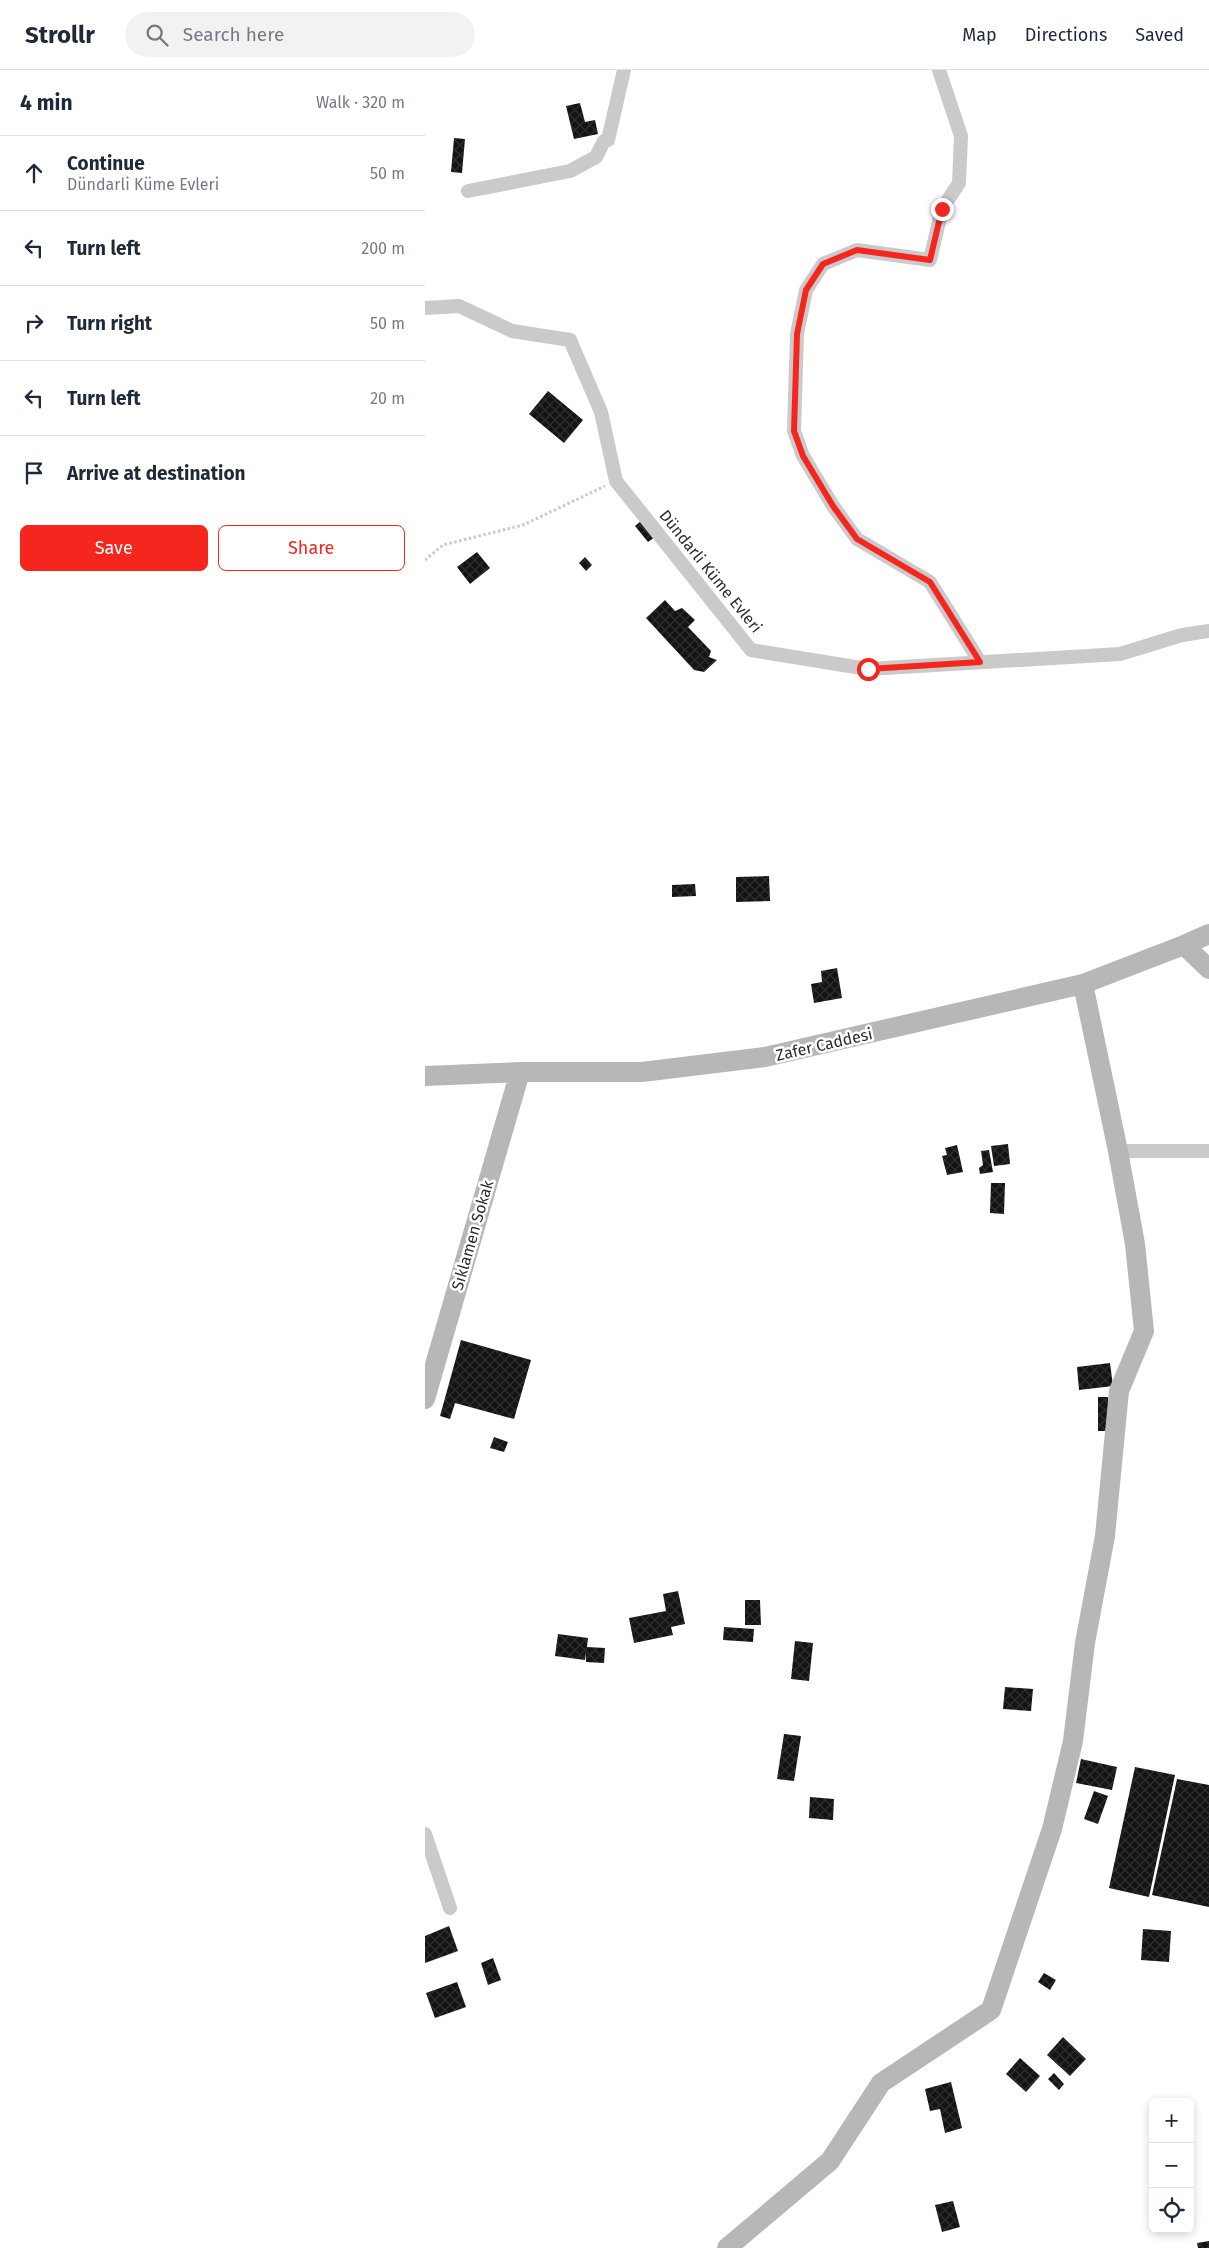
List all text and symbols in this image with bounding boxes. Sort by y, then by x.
search box [125,12,475,57]
text: Strollr [25,21,95,49]
icon: search [143,21,171,49]
text: Search here [183,23,284,46]
text: Map [962,24,997,46]
text: Directions [1025,24,1107,46]
text: Saved [1135,24,1184,46]
text: 4 min [20,90,73,116]
text: Walk · 320 m [316,93,405,112]
text: Continue [67,152,145,175]
icon: ahead [20,159,48,187]
text: 50 m [370,164,405,183]
text: Dündarli Küme Evleri [67,175,219,194]
route end [931,198,954,221]
icon: left [20,234,48,262]
text: Turn left [67,237,141,260]
text: 200 m [361,239,405,258]
icon: right [20,309,48,337]
text: Turn right [67,312,152,335]
text: 50 m [370,314,405,333]
icon: left [20,384,48,412]
text: Turn left [67,387,141,410]
text: 20 m [370,389,405,408]
icon: arrive [20,459,48,487]
text: Arrive at destination [67,462,246,485]
street label: Dündarli Küme Evleri [655,506,766,636]
button: Save [20,525,208,571]
button: Share [218,525,405,571]
route start [857,658,880,681]
street label: Zafer Caddesi [774,1024,874,1065]
street label: Sıklamen Sokak [448,1177,498,1292]
map controls [1149,2098,1194,2233]
button: + [1149,2098,1194,2143]
button: − [1149,2143,1194,2188]
button: locate [1149,2188,1194,2233]

